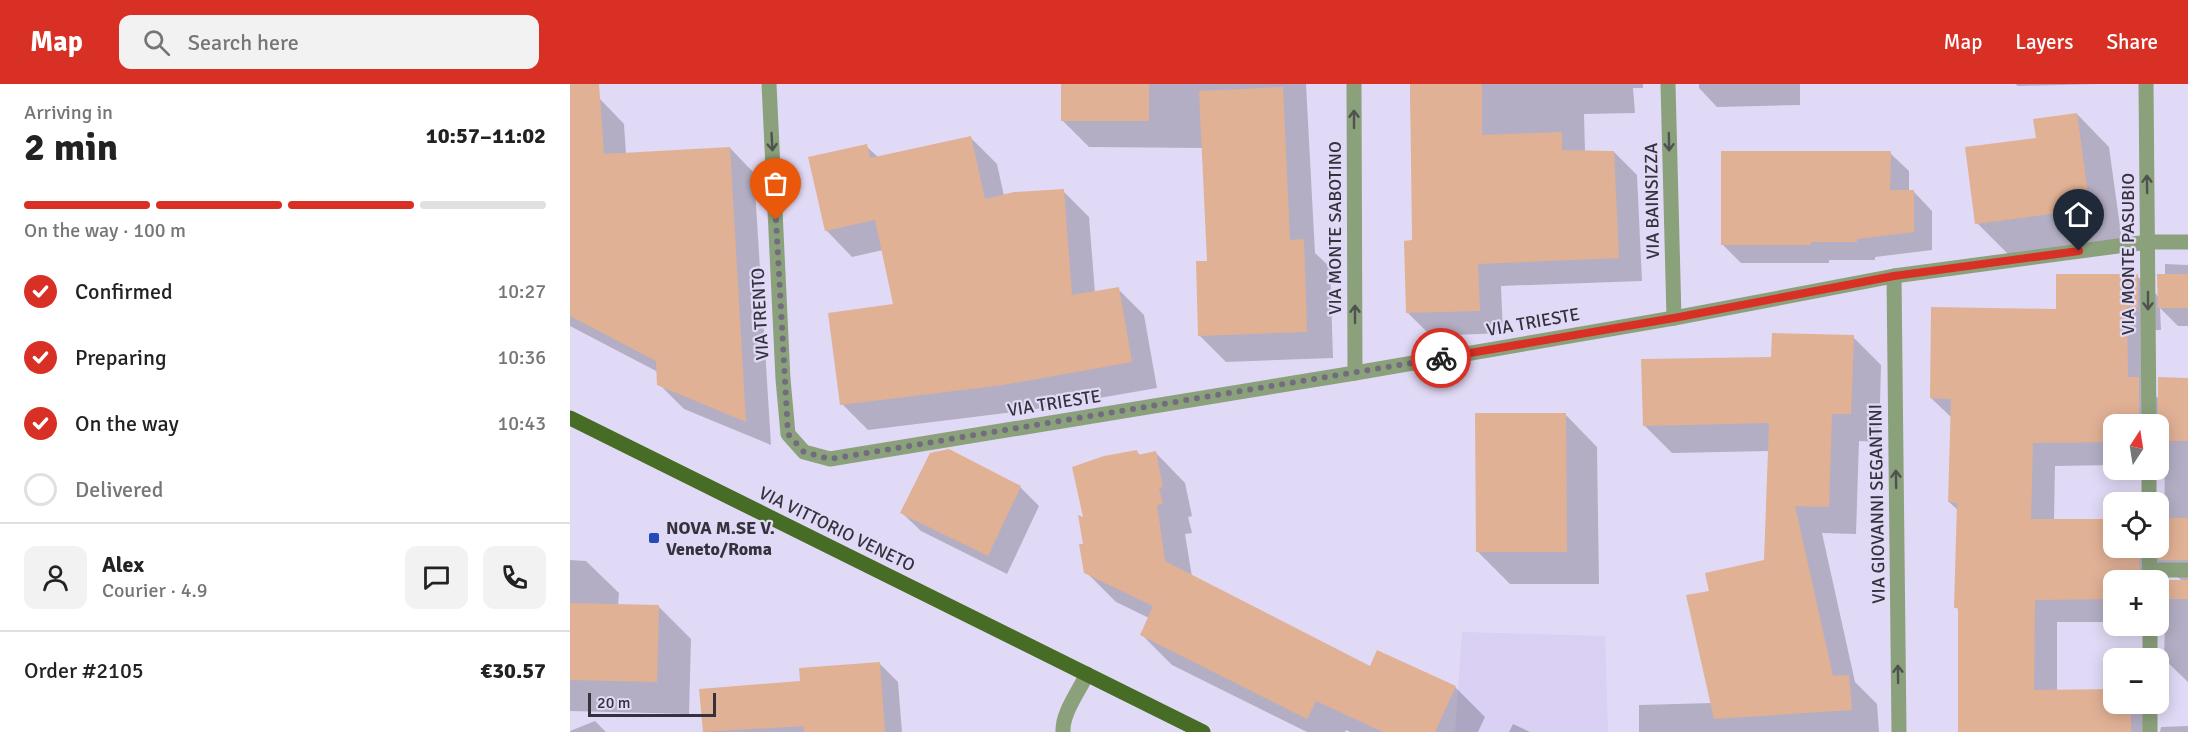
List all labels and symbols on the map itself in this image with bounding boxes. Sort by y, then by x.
one-way arrow [1348,110,1360,130]
one-way arrow [766,132,777,152]
one-way arrow [1664,132,1675,152]
street label: VIA MONTE SABOTINO [1324,141,1346,315]
street label: VIA BAINSIZZA [1640,143,1664,259]
pin [750,158,801,220]
street label: VIA MONTE PASUBIO [2117,173,2139,335]
one-way arrow [2141,174,2153,194]
pin [2053,189,2104,251]
street label: VIA TRENTO [747,267,773,361]
one-way arrow [2142,290,2154,310]
street label: VIA TRIESTE [1485,303,1581,341]
one-way arrow [1349,305,1361,325]
courier [1411,328,1471,388]
street label: VIA TRIESTE [1006,385,1102,421]
street label: VIA GIOVANNI SEGANTINI [1864,404,1890,604]
north arrow [2103,414,2169,480]
one-way arrow [1891,469,1902,489]
street label: VIA VITTORIO VENETO [755,482,919,576]
place label: NOVA M.SE V. Veneto/Roma [666,517,775,560]
marker: NOVA M.SE V. Veneto/Roma [647,531,661,545]
one-way arrow [1892,664,1904,684]
scale bar [588,690,716,718]

